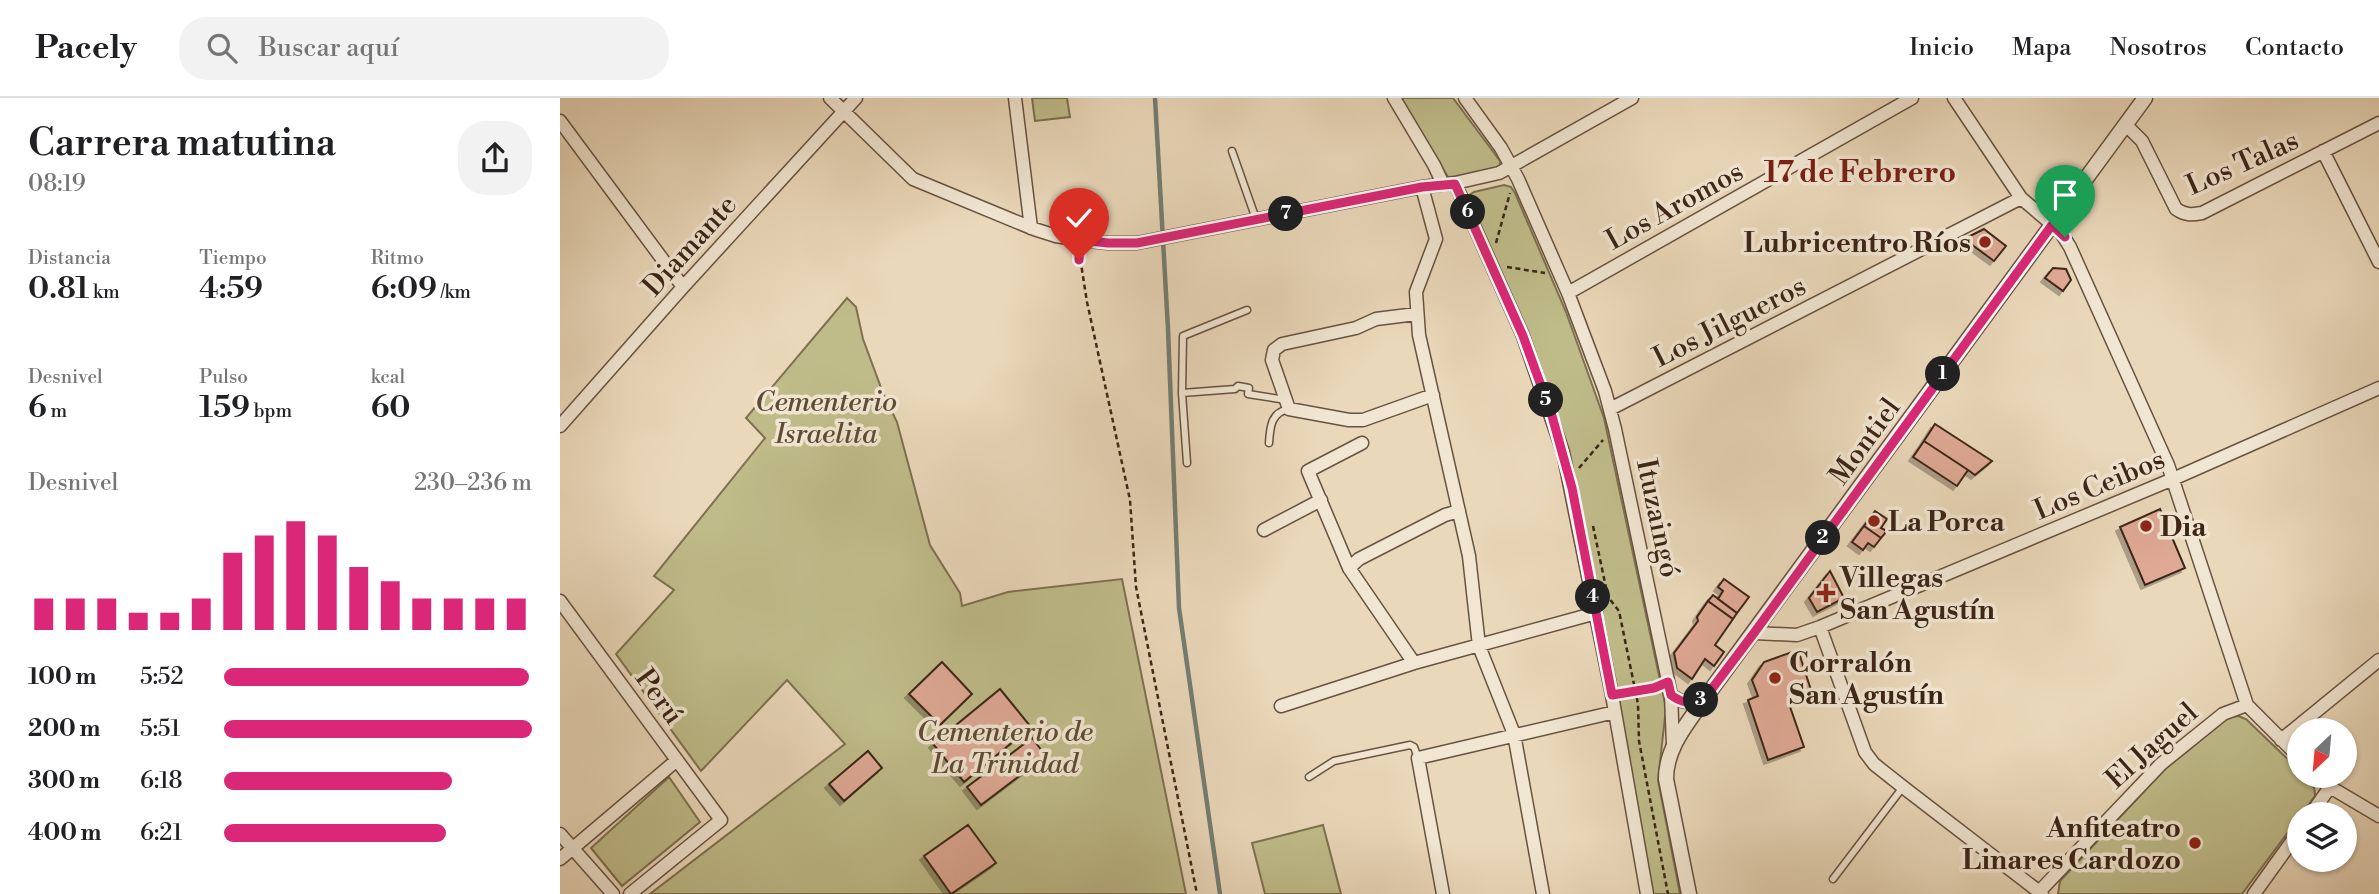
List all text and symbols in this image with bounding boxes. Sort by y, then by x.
search box [179,17,669,80]
text: Pacely [35,28,137,69]
icon: search [203,29,241,67]
text: Buscar aquí [259,32,399,64]
text: Inicio [1909,33,1974,63]
text: Mapa [2012,33,2071,63]
text: Nosotros [2109,33,2207,63]
text: Contacto [2245,33,2344,63]
text: Carrera matutina [28,120,336,167]
button: share [458,121,532,195]
street label: Los Talas [2181,123,2304,204]
street label: Los Aromos [1600,154,1749,258]
district label: 17 de Febrero [1764,154,1956,192]
pin [2035,165,2095,237]
text: 08:19 [28,170,86,198]
icon: arrive [2046,176,2084,214]
street label: Diamante [635,188,745,304]
pin [1049,188,1109,260]
pin: 6 [1450,194,1486,230]
pin: 7 [1268,197,1304,232]
icon: check [1060,199,1098,237]
text: 6 [1462,199,1473,223]
text: 7 [1280,201,1291,225]
place label: Lubricentro Ríos [1743,226,1971,261]
marker: Lubricentro Ríos [1977,234,1993,250]
text: Distancia [28,246,111,270]
text: Tiempo [199,246,267,270]
text: Ritmo [371,246,424,270]
street label: Los Jilgueros [1647,269,1812,376]
text: 0.81 [28,270,89,308]
text: 4:59 [199,270,263,308]
text: 6:09 [371,270,437,308]
text: km [89,280,120,304]
text: /km [437,280,471,304]
pin: 1 [1926,356,1960,392]
text: 1 [1938,361,1947,385]
text: Desnivel [28,365,103,389]
text: Pulso [199,365,248,389]
text: kcal [371,365,405,389]
pin: 5 [1528,382,1564,418]
park label: Cementerio Israelita [755,385,897,452]
text: 5 [1540,387,1551,411]
text: 6 [28,389,47,427]
text: 159 [199,389,250,427]
text: 60 [371,389,411,427]
street label: Montiel [1822,392,1908,492]
text: m [47,399,67,423]
text: bpm [250,399,292,423]
street label: Los Ceibos [2029,442,2170,529]
street label: Ituzaingó [1628,456,1687,581]
text: Desnivel [28,469,118,497]
text: 230–236 m [414,469,532,497]
place label: La Porca [1888,505,2006,540]
place label: Dia [2160,510,2207,545]
marker: La Porca [1866,513,1882,529]
marker: Dia [2138,518,2154,534]
pin: 2 [1806,520,1840,556]
text: 2 [1817,525,1828,549]
place label: Villegas San Agustín [1839,561,1995,628]
pin: 4 [1576,580,1610,614]
text: 4 [1586,584,1599,608]
marker: Villegas San Agustín [1818,585,1834,601]
place label: Corralón San Agustín [1789,646,1944,713]
street label: Perú [627,662,691,732]
text: 100 m [28,663,96,691]
text: 5:52 [140,663,184,691]
marker: Corralón San Agustín [1767,670,1783,686]
pin: 3 [1684,682,1718,718]
text: 3 [1695,687,1706,711]
street label: El Jaguel [2099,696,2205,797]
text: 200 m [28,715,100,743]
text: 5:51 [140,715,180,743]
park label: Cementerio de La Trinidad [917,715,1093,782]
north arrow [2287,718,2357,788]
map controls [2287,718,2357,872]
text: 300 m [28,767,100,795]
text: 6:18 [140,767,183,795]
button: layers [2287,802,2357,872]
place label: Anfiteatro Linares Cardozo [1962,811,2181,878]
text: 400 m [28,819,101,847]
text: 6:21 [140,819,182,847]
marker: Anfiteatro Linares Cardozo [2187,835,2203,851]

